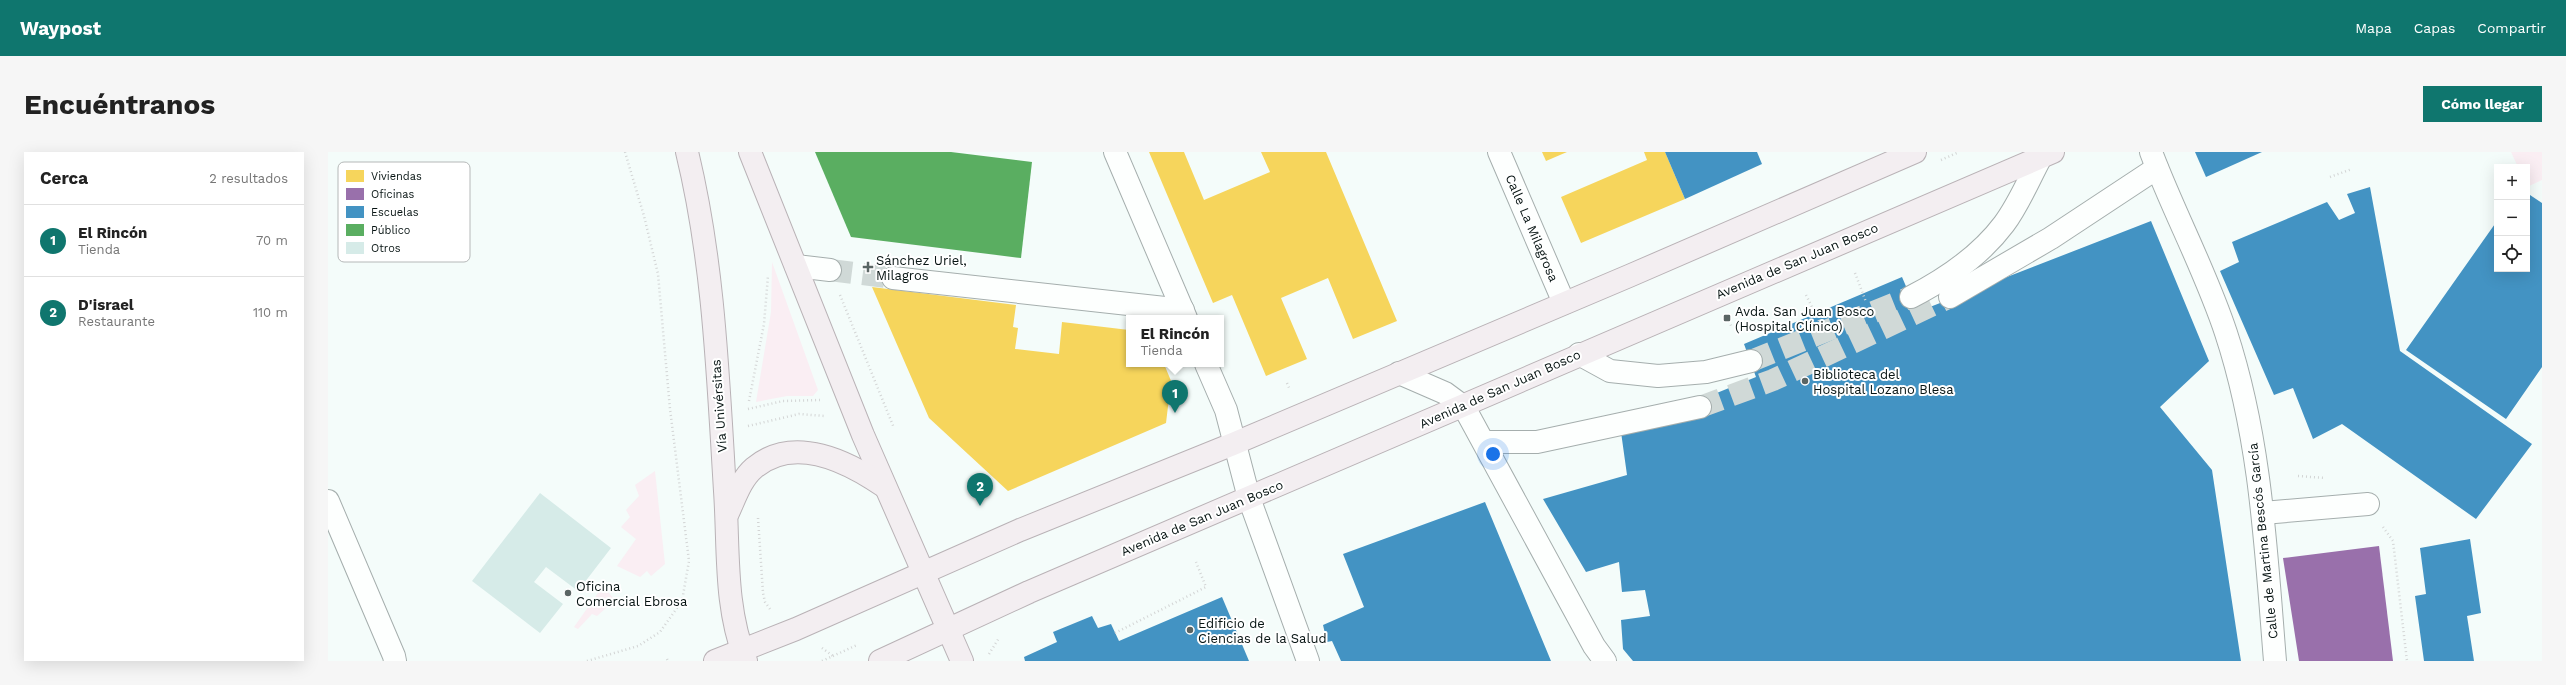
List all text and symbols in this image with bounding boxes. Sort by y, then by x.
text: Waypost [20,17,101,40]
text: Mapa [2355,20,2392,36]
text: Capas [2414,20,2455,36]
text: Compartir [2477,20,2546,36]
button: Cómo llegar [2423,86,2542,122]
text: Encuéntranos [24,88,215,121]
legend [338,162,470,262]
map controls [2494,164,2530,272]
button: + [2494,164,2530,200]
text: Cerca [40,168,88,188]
text: Viviendas [371,170,422,183]
text: 2 resultados [209,171,288,186]
street label: Calle La Milagrosa [1503,172,1562,285]
text: Oficinas [371,188,415,201]
button: − [2494,200,2530,236]
text: Escuelas [371,206,419,219]
street label: Avenida de San Juan Bosco [1714,220,1881,302]
text: El Rincón [78,224,147,242]
text: Público [371,224,410,237]
text: 1 [50,233,56,248]
text: 70 m [256,233,288,248]
button: locate [2494,236,2530,272]
text: Tienda [78,242,120,257]
text: Otros [371,242,401,255]
place label: Sánchez Uriel, Milagros [876,253,967,283]
marker: Sánchez Uriel, Milagros [863,262,873,272]
text: D'israel [78,296,134,314]
place label: Avda. San Juan Bosco (Hospital Clínico) [1735,304,1875,334]
text: 2 [49,305,57,320]
text: 110 m [253,305,288,320]
marker: Avda. San Juan Bosco (Hospital Clínico) [1722,313,1732,323]
text: Restaurante [78,314,155,329]
popup [1126,315,1224,367]
text: El Rincón [1140,325,1210,343]
text: Tienda [1140,343,1183,358]
street label: Avenida de San Juan Bosco [1417,347,1583,431]
street label: Vía Univérsitas [708,359,730,453]
place label: Biblioteca del Hospital Lozano Blesa [1813,367,1954,397]
marker: Biblioteca del Hospital Lozano Blesa [1800,376,1810,386]
pin: 1 [1162,380,1188,413]
street label: Calle de Martina Bescós García [2245,442,2281,640]
your location [1483,444,1503,464]
pin: 2 [967,473,993,506]
street label: Avenida de San Juan Bosco [1119,477,1286,559]
place label: Oficina Comercial Ebrosa [576,579,688,609]
marker: Oficina Comercial Ebrosa [563,588,573,598]
place label: Edificio de Ciencias de la Salud [1198,616,1327,646]
marker: Edificio de Ciencias de la Salud [1185,625,1195,635]

